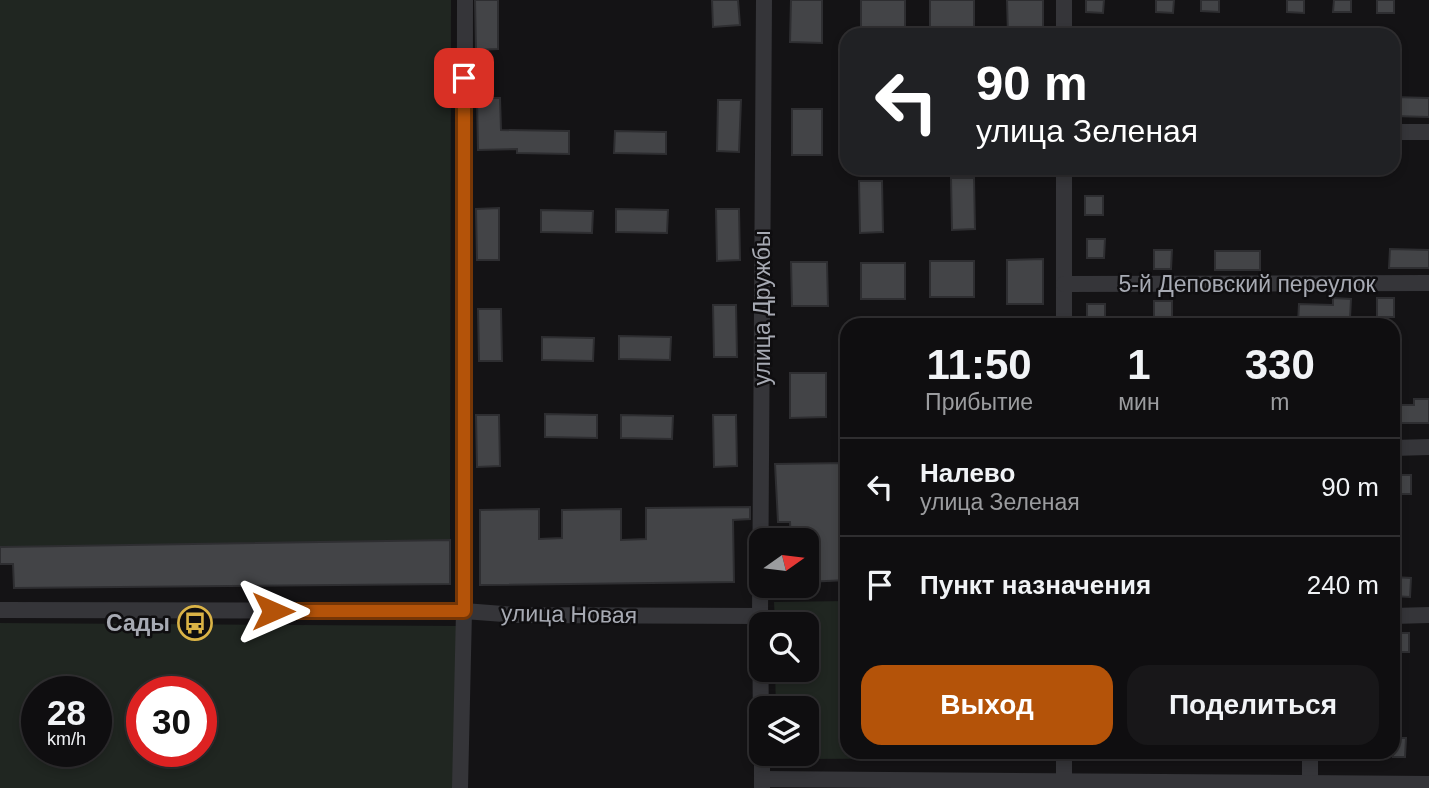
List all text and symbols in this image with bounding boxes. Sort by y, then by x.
pin [434,48,494,108]
icon: left [861,56,952,147]
text: 90 m [976,56,1088,110]
icon: arrive [445,59,483,97]
text: улица Зеленая [976,113,1198,149]
street label: улица Дружбы [749,231,775,385]
street label: 5-й Деповский переулок [1118,271,1376,297]
text: 11:50 [927,341,1032,388]
text: 1 [1127,341,1151,388]
text: 330 [1245,341,1315,388]
text: Прибытие [925,389,1033,415]
text: мин [1118,389,1160,415]
text: m [1270,389,1289,415]
text: Налево [920,458,1015,488]
icon: left [861,468,899,506]
text: 90 m [1321,472,1379,502]
text: улица Зеленая [920,489,1080,515]
north arrow [749,528,819,598]
map controls [749,528,819,766]
icon: arrive [861,566,899,604]
text: Пункт назначения [920,570,1151,600]
text: 240 m [1307,570,1379,600]
position arrow [236,574,310,648]
street label: улица Новая [501,600,637,628]
bus stop icon: Сады [176,604,214,642]
place label: Сады [106,610,170,636]
button: search [749,612,819,682]
button: Выход [861,665,1113,745]
button: Поделиться [1127,665,1379,745]
speed limit sign: 30 [126,676,217,767]
text: 28 [47,693,86,732]
button: layers [749,696,819,766]
text: km/h [47,729,86,749]

